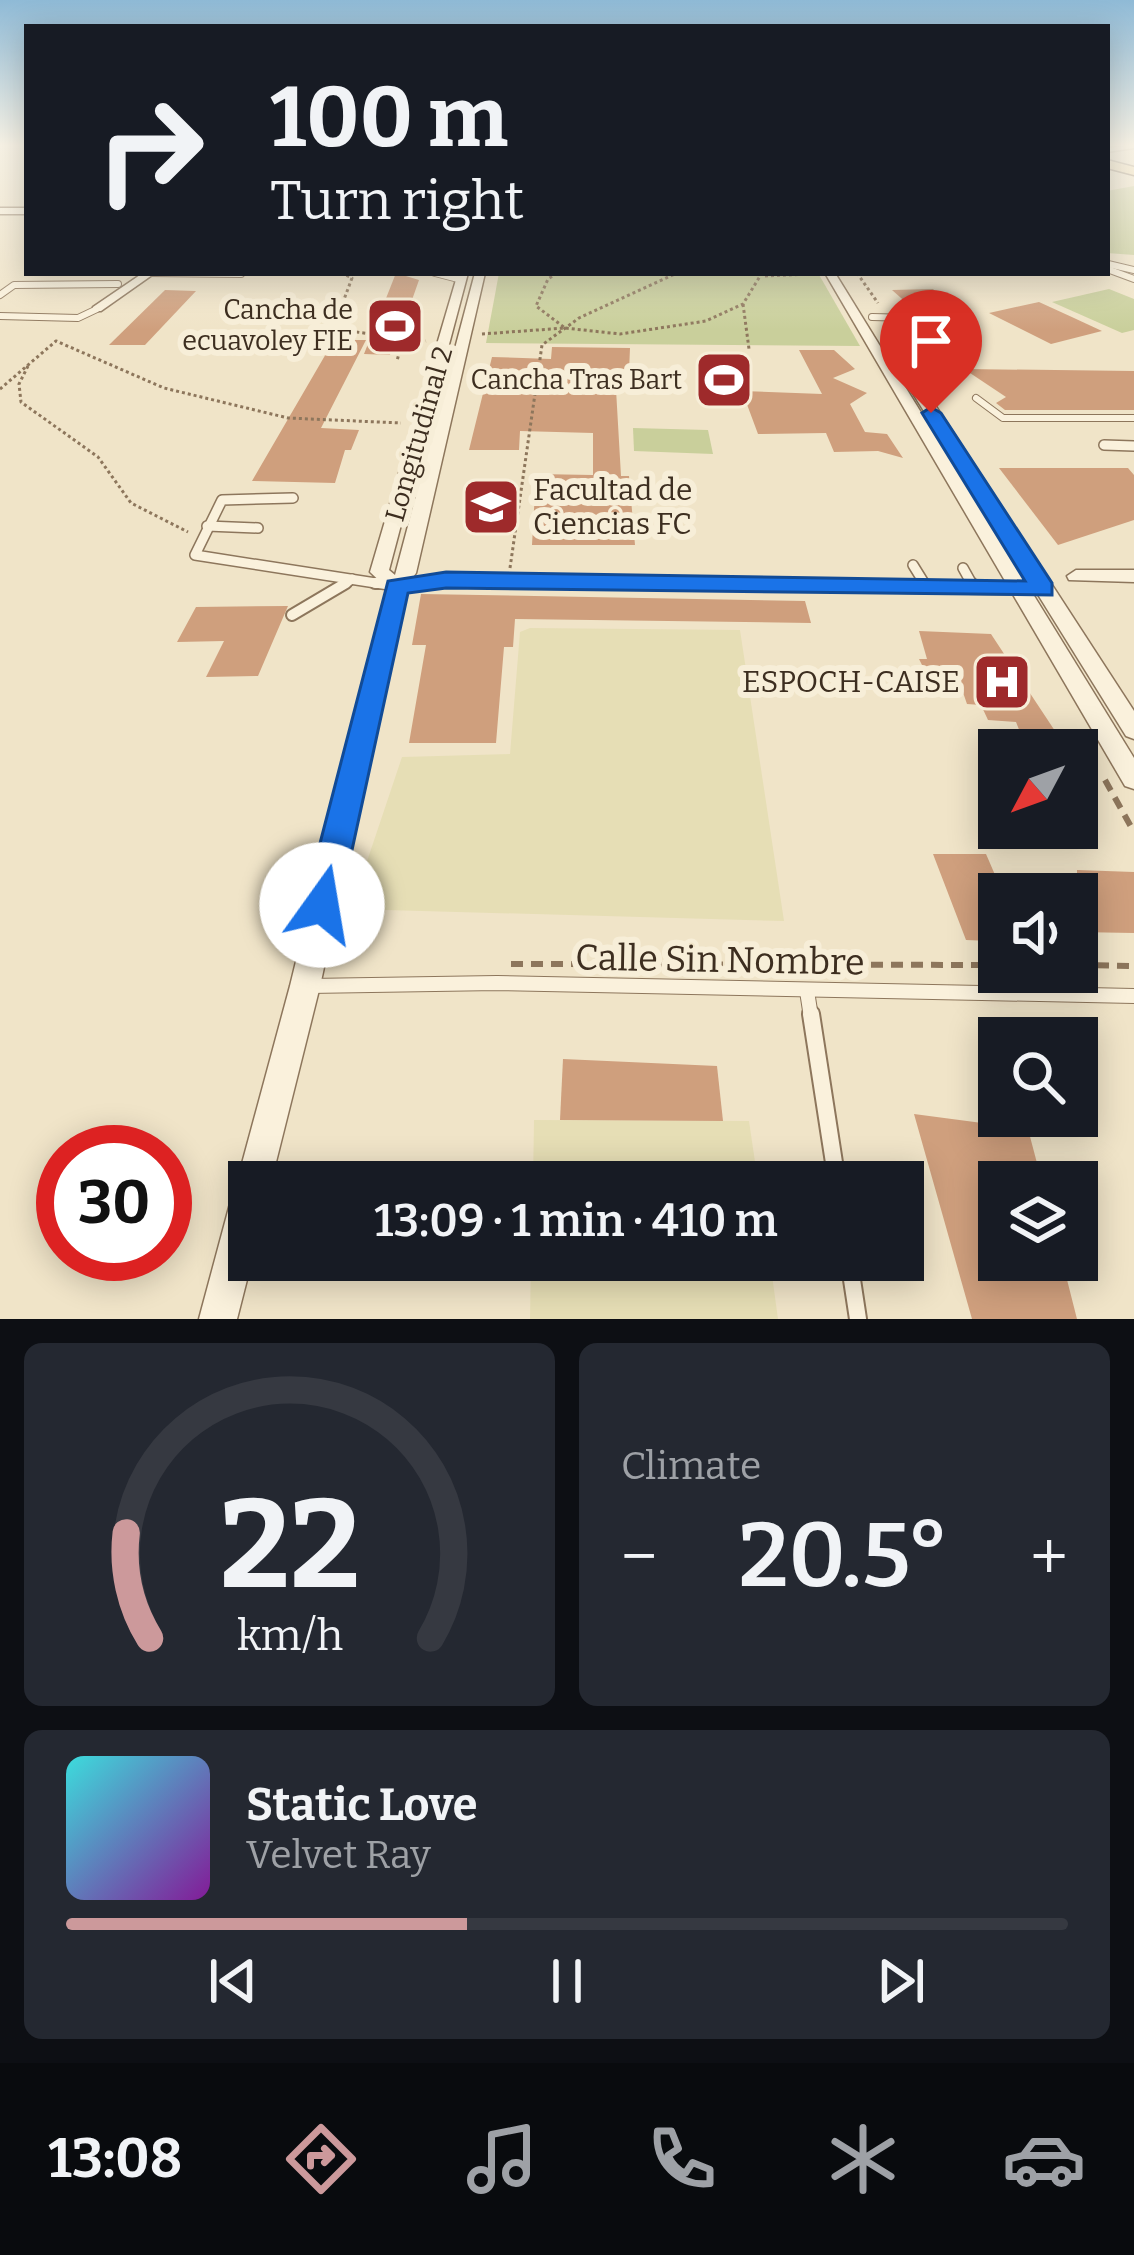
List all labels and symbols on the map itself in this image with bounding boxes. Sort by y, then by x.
pin [880,290,982,413]
place label: Cancha de ecuavoley FIE [182,294,353,357]
sports icon: Cancha de ecuavoley FIE [364,295,426,357]
street label: Longitudinal 2 [379,343,459,525]
sports icon: Cancha Tras Bart [693,349,755,411]
place label: Cancha Tras Bart [470,364,682,396]
place label: Facultad de Ciencias FC [533,472,692,542]
school or university icon: Facultad de Ciencias FC [460,476,522,538]
hospital icon: ESPOCH-CAISE [971,651,1033,713]
place label: ESPOCH-CAISE [742,664,960,700]
north arrow [978,729,1098,849]
position arrow [259,842,385,968]
street label: Calle Sin Nombre [575,935,865,985]
speed limit sign: 30 [36,1125,192,1281]

